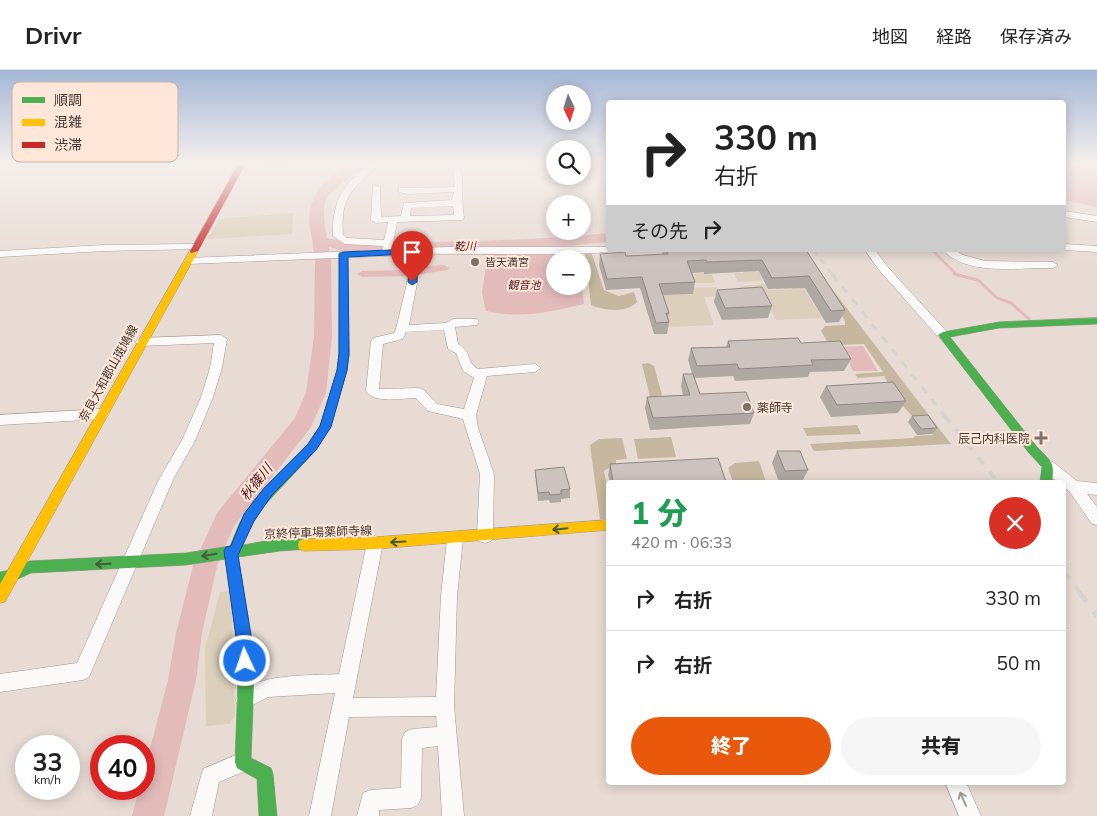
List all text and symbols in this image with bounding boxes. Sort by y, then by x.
text: Drivr [25,20,81,50]
text: 地図 [872,25,908,48]
text: 経路 [936,25,972,48]
text: 保存済み [1000,25,1072,48]
legend [12,82,178,162]
north arrow [546,85,591,130]
map controls [546,85,591,295]
text: 順調 [54,91,82,109]
text: 混雑 [54,113,82,131]
text: 330 m [714,115,818,159]
icon: right [631,120,696,185]
text: 渋滞 [54,136,82,154]
button: search [546,140,591,185]
text: 右折 [714,162,758,190]
button: + [546,195,591,240]
icon: right [698,215,726,243]
text: その先 [631,219,688,243]
pin [391,231,433,282]
icon: arrive [398,238,426,266]
water label: 乾川 [454,239,477,253]
button: − [546,250,591,295]
place label: 皆天満宮 [485,255,529,269]
marker: 皆天満宮 [469,256,481,268]
water label: 観音池 [508,278,541,292]
street label: 奈良大和郡山斑鳩線 [75,322,141,424]
place label: 薬師寺 [757,400,793,415]
marker: 薬師寺 [741,401,753,413]
place label: 辰己内科医院 [958,431,1030,446]
marker: 辰己内科医院 [1034,431,1048,445]
water label: 秋篠川 [236,458,277,504]
text: 1 分 [631,494,687,532]
button: close [989,497,1041,549]
street label: 京終停車場薬師寺線 [264,523,372,541]
one-way arrow [552,524,568,534]
text: 420 m · 06:33 [631,532,732,552]
one-way arrow [390,537,406,547]
one-way arrow [201,550,217,560]
one-way arrow [95,559,112,569]
icon: right [631,584,659,612]
text: 330 m [985,586,1041,610]
text: 右折 [674,588,712,612]
position arrow [218,634,270,686]
icon: right [631,649,659,677]
text: 50 m [997,651,1041,675]
text: 右折 [674,653,712,677]
button: 終了 [631,717,831,775]
button: 共有 [841,717,1041,775]
speed limit sign: 40 [90,735,155,800]
text: 33 [32,746,63,777]
text: km/h [34,772,61,787]
one-way arrow [957,792,967,807]

